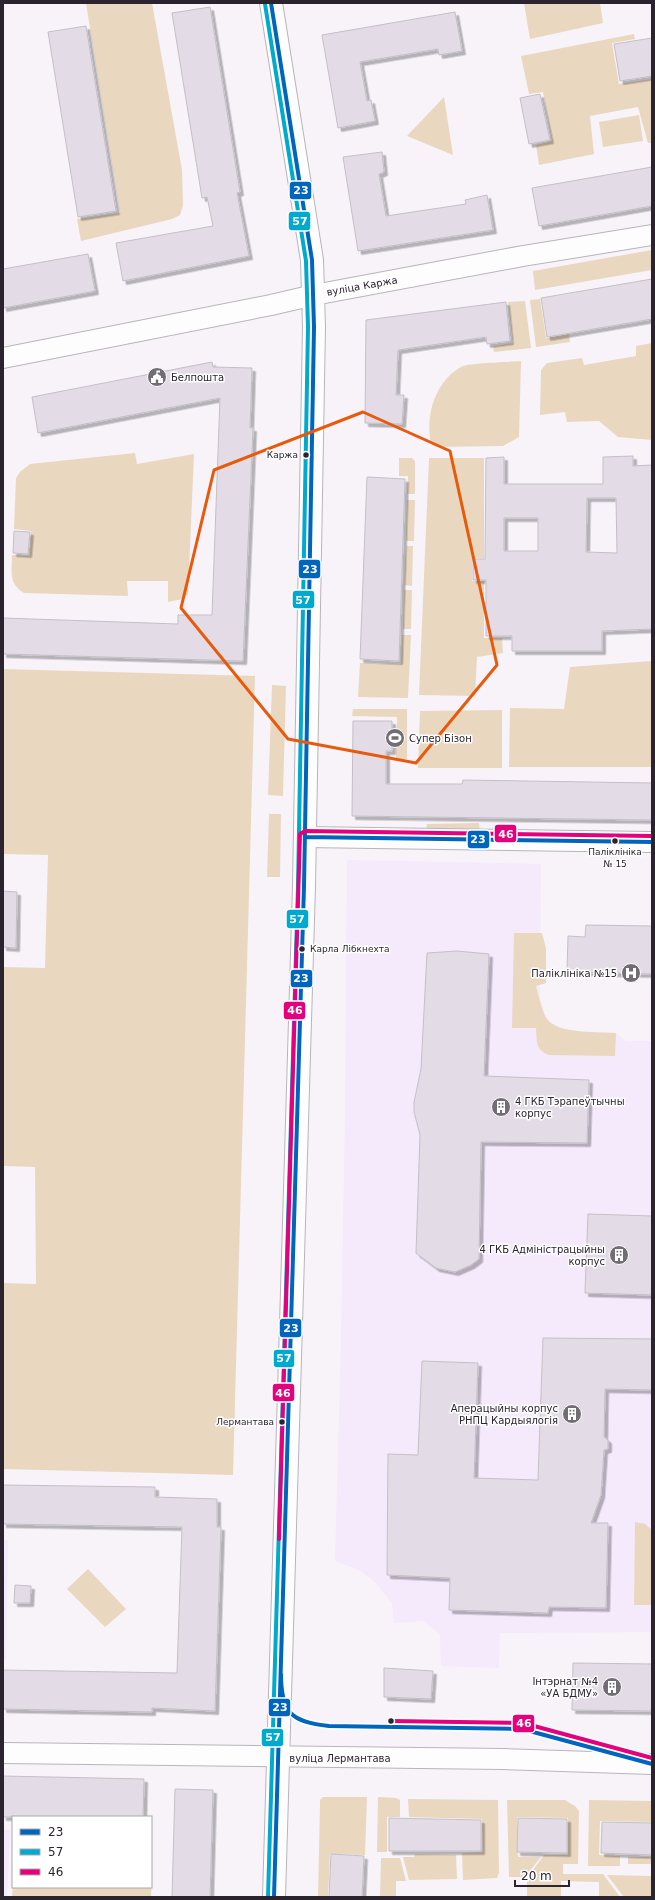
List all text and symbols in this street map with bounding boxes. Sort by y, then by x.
line badge: 23 [289,181,312,200]
text: 23 [293,184,309,197]
line badge: 57 [288,211,311,231]
text: 57 [292,215,308,228]
street label: вуліца Каржа [326,274,398,298]
public building icon: Белпошта [146,366,168,388]
place label: Белпошта [171,372,224,383]
place label: Каржа [267,450,298,460]
marker: Каржа [301,450,311,460]
line badge: 23 [298,559,321,579]
text: 23 [302,563,318,576]
line badge: 57 [292,590,315,609]
text: 57 [295,594,311,607]
sports icon: Супер Бізон [384,727,406,749]
place label: Супер Бізон [409,733,472,744]
line badge: 46 [494,824,517,843]
text: 46 [498,828,514,841]
line badge: 23 [467,830,490,849]
text: 23 [470,833,486,846]
marker: Паліклініка № 15 [610,836,620,846]
place label: Паліклініка № 15 [588,847,642,869]
line badge: 57 [286,909,309,929]
text: 57 [289,913,305,926]
marker: Карла Лібкнехта [297,944,307,954]
place label: Карла Лібкнехта [310,944,390,954]
hospital icon: Паліклініка №15 [620,962,642,984]
place label: Паліклініка №15 [531,968,617,979]
line badge: 23 [290,969,313,988]
text: 23 [293,972,309,985]
line badge: 46 [283,1001,306,1020]
text: 46 [287,1004,303,1017]
building icon: 4 ГКБ Тэрапеўтычны корпус [490,1096,512,1118]
place label: 4 ГКБ Тэрапеўтычны корпус [515,1096,625,1119]
place label: 4 ГКБ Адміністрацыйны корпус [479,1244,605,1267]
building icon: 4 ГКБ Адміністрацыйны корпус [608,1244,630,1266]
line badge: 23 [279,1318,302,1338]
text: 23 [283,1322,299,1335]
line badge: 57 [273,1349,295,1368]
text: 57 [276,1352,292,1365]
line badge: 46 [272,1383,295,1402]
text: 46 [275,1387,291,1400]
place label: Аперацыйны корпус РНПЦ Кардыялогія [451,1403,558,1426]
building icon: Аперацыйны корпус РНПЦ Кардыялогія [561,1403,583,1425]
place label: Лермантава [216,1417,274,1427]
marker: Лермантава [277,1417,287,1427]
place label: Інтэрнат №4 «УА БДМУ» [532,1676,598,1699]
building icon: Інтэрнат №4 «УА БДМУ» [601,1676,623,1698]
line badge: 23 [268,1698,291,1717]
text: 23 [272,1701,288,1714]
line badge: 46 [512,1714,535,1733]
unlabelled marker [386,1716,396,1726]
text: 46 [516,1717,532,1730]
line badge: 57 [261,1728,284,1747]
text: 57 [265,1731,281,1744]
street label: вуліца Лермантава [289,1753,391,1764]
legend [12,1816,152,1888]
text: 23 [48,1825,63,1839]
text: 57 [48,1845,63,1859]
scale bar [515,1862,569,1888]
text: 46 [48,1865,63,1879]
text: 20 m [521,1869,552,1883]

